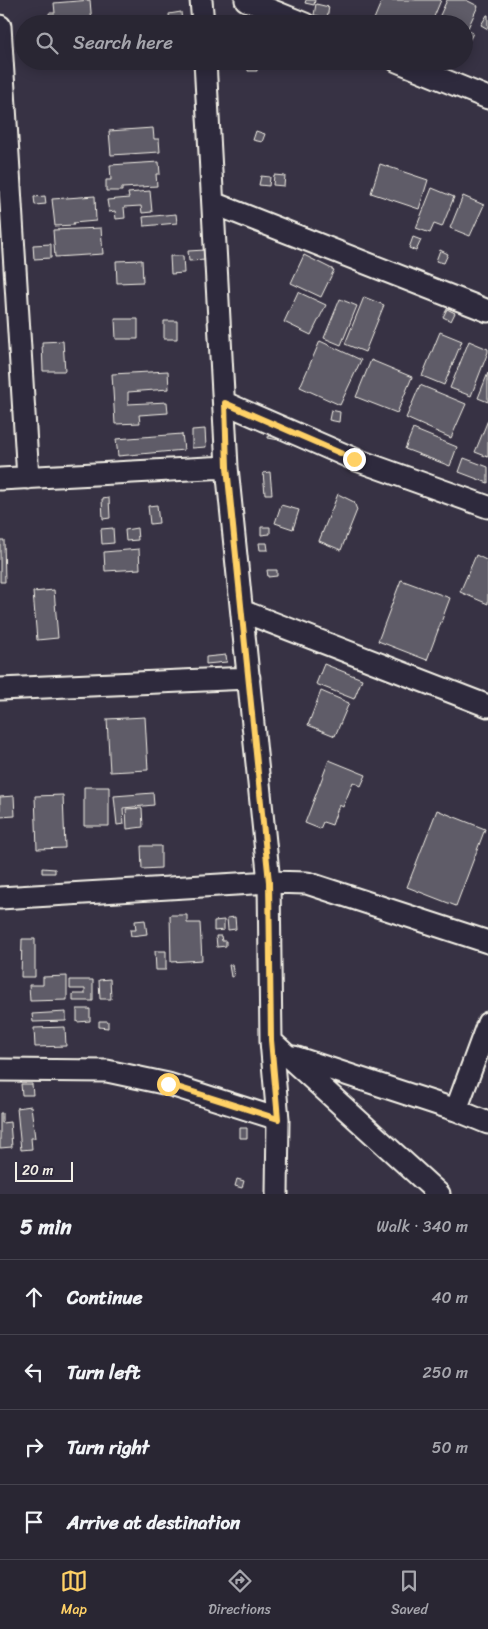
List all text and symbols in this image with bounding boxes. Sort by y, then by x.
search box [15,15,473,70]
text: Search here [73,26,173,59]
icon: search [33,29,61,57]
route end [343,448,366,471]
route start [157,1073,180,1096]
text: 20 m [22,1158,53,1183]
scale bar [15,1159,72,1182]
text: 5 min [20,1208,72,1246]
text: Walk · 340 m [377,1212,468,1241]
text: Continue [67,1281,143,1314]
icon: ahead [20,1283,48,1311]
text: 40 m [431,1283,468,1312]
text: Turn left [67,1356,140,1389]
icon: left [20,1358,48,1386]
text: 250 m [422,1358,468,1387]
text: Turn right [67,1431,149,1464]
icon: right [20,1433,48,1461]
text: 50 m [432,1433,468,1462]
text: Arrive at destination [67,1506,240,1539]
icon: arrive [20,1508,48,1536]
tab: Map [60,1567,88,1622]
tab: Directions [208,1567,271,1622]
tab: Saved [391,1567,428,1622]

